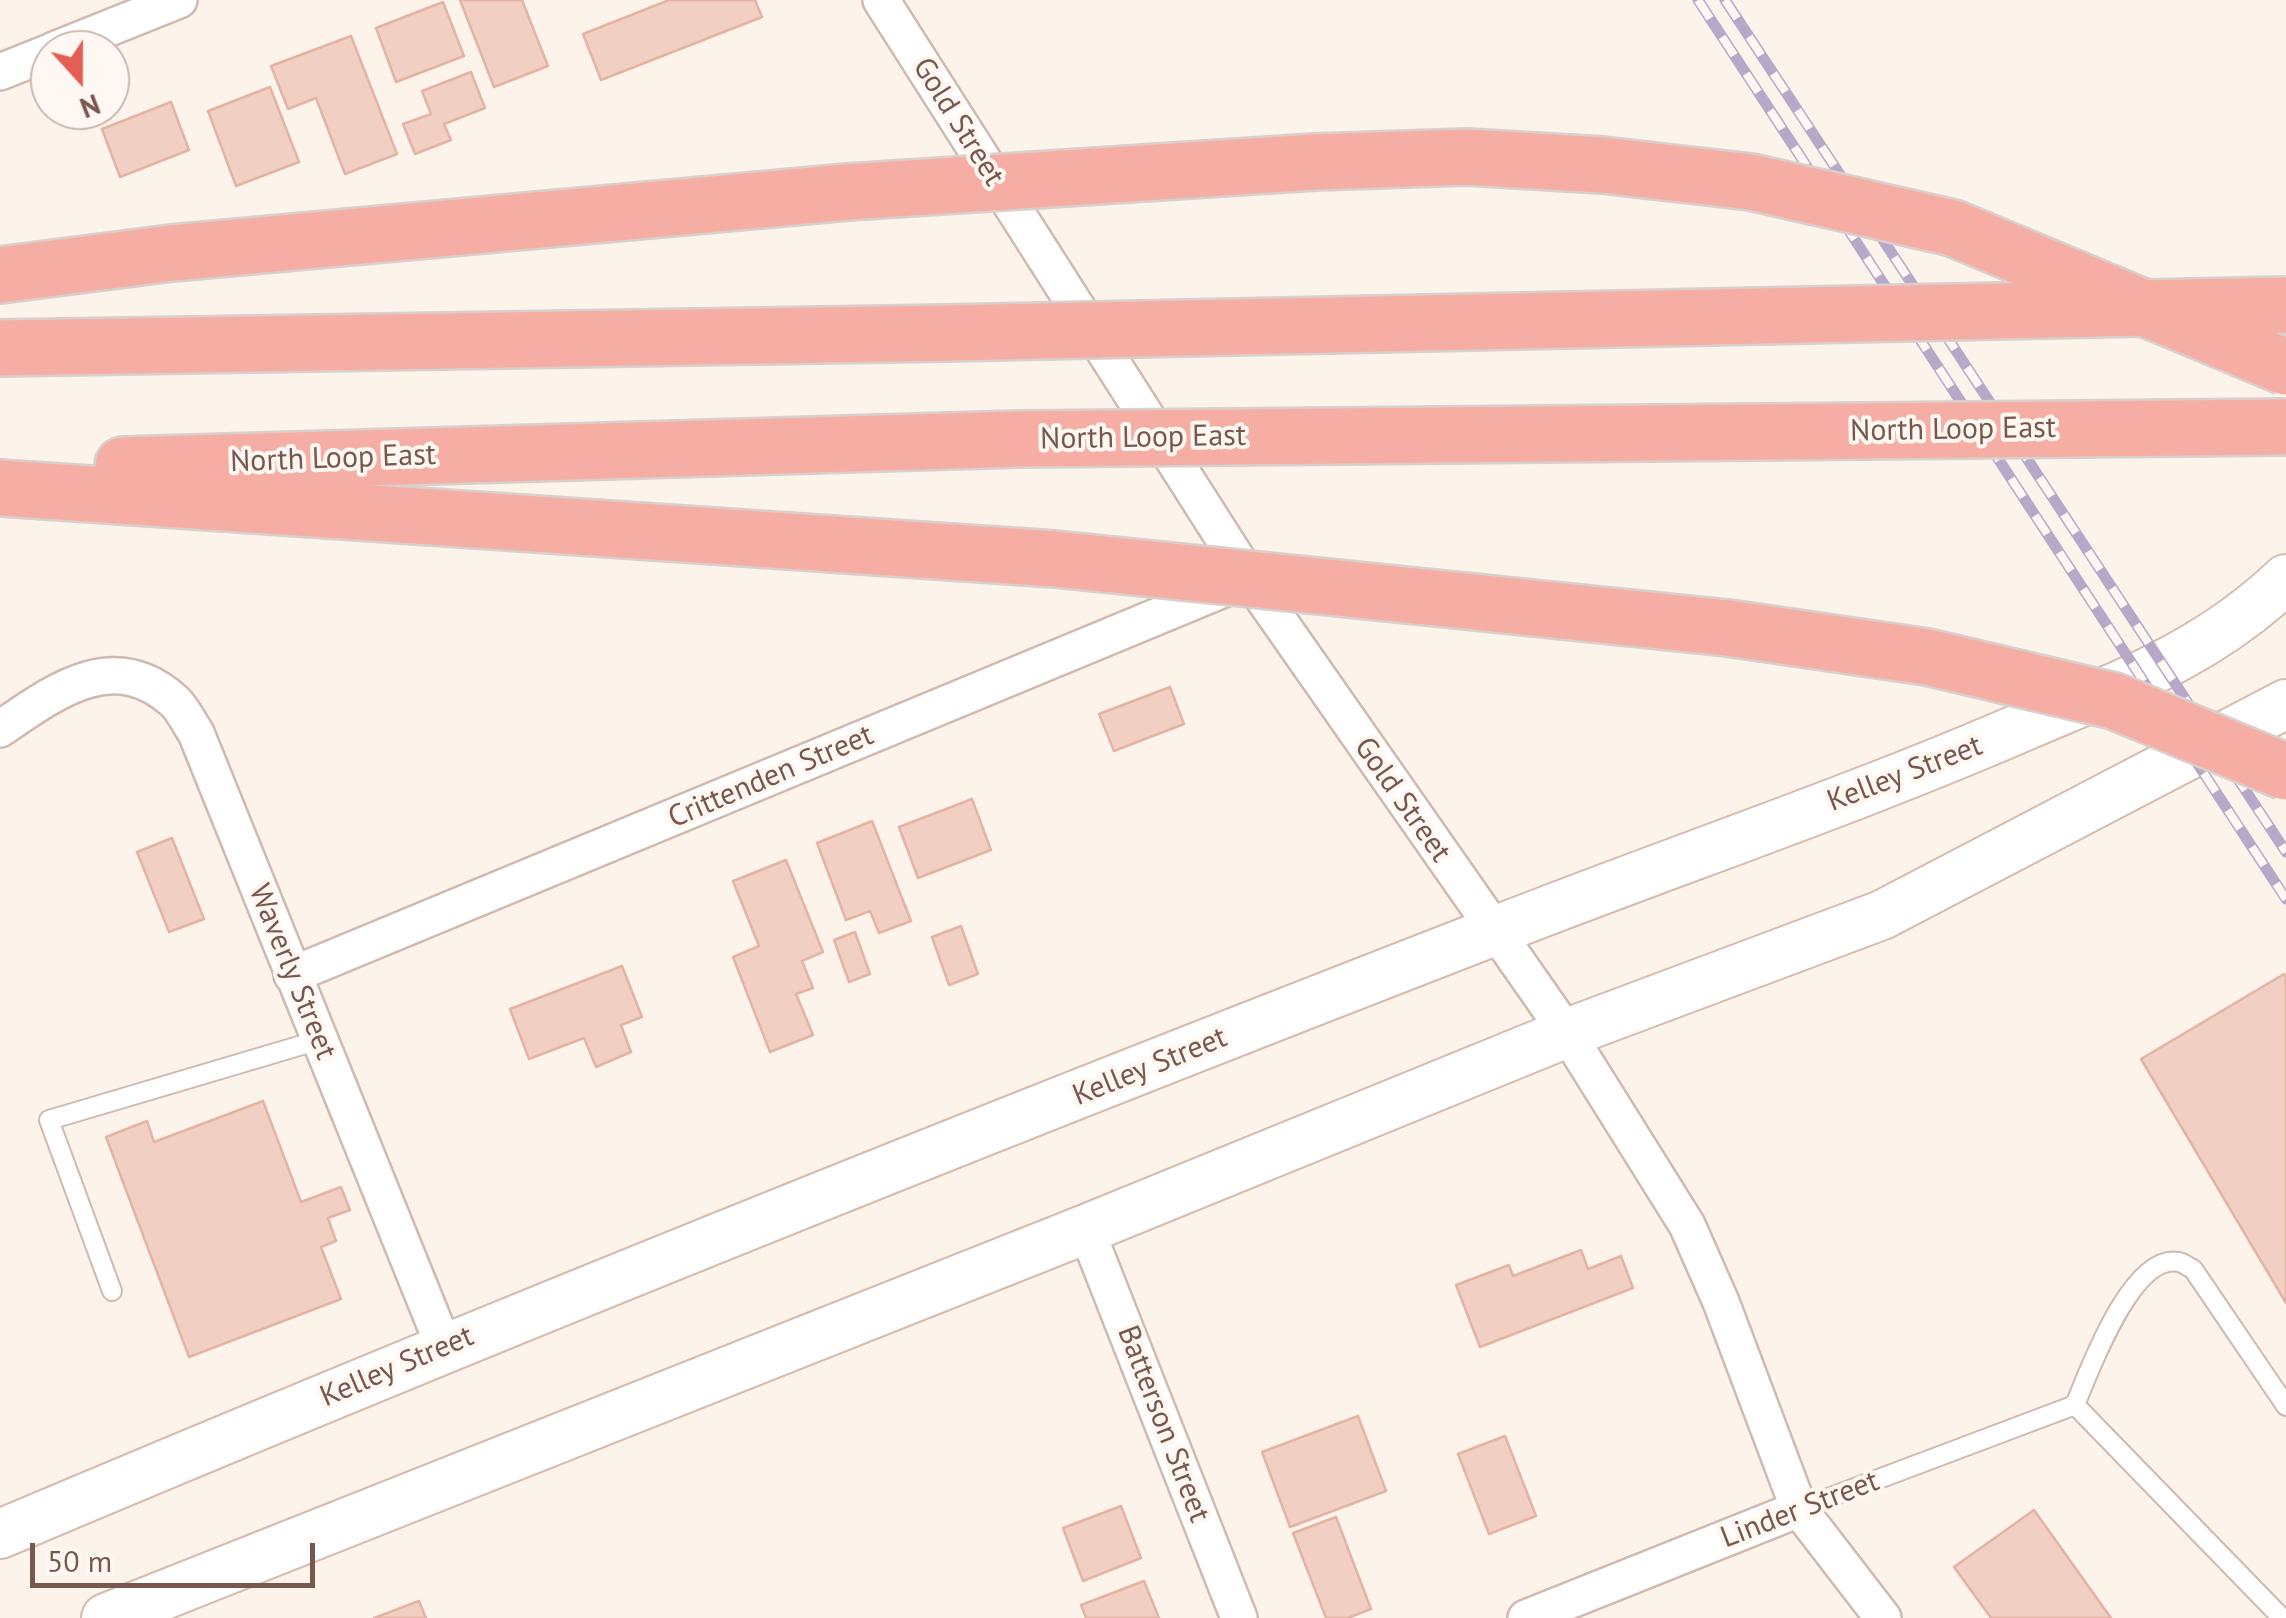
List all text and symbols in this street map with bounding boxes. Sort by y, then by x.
north arrow [30,30,130,130]
street label: Gold Street [905,51,1011,193]
text: N [75,86,105,127]
street label: North Loop East [1850,410,2056,450]
street label: North Loop East [1040,418,1246,458]
street label: North Loop East [230,437,436,481]
street label: Crittenden Street [663,718,879,836]
street label: Kelley Street [1823,728,1987,820]
street label: Gold Street [1346,731,1458,869]
street label: Waverly Street [241,879,343,1065]
street label: Kelley Street [1068,1020,1232,1114]
street label: Kelley Street [315,1319,479,1415]
street label: Batterson Street [1109,1321,1217,1527]
street label: Linder Street [1716,1463,1884,1557]
scale bar [35,1523,320,1585]
text: 50 m [47,1541,112,1580]

